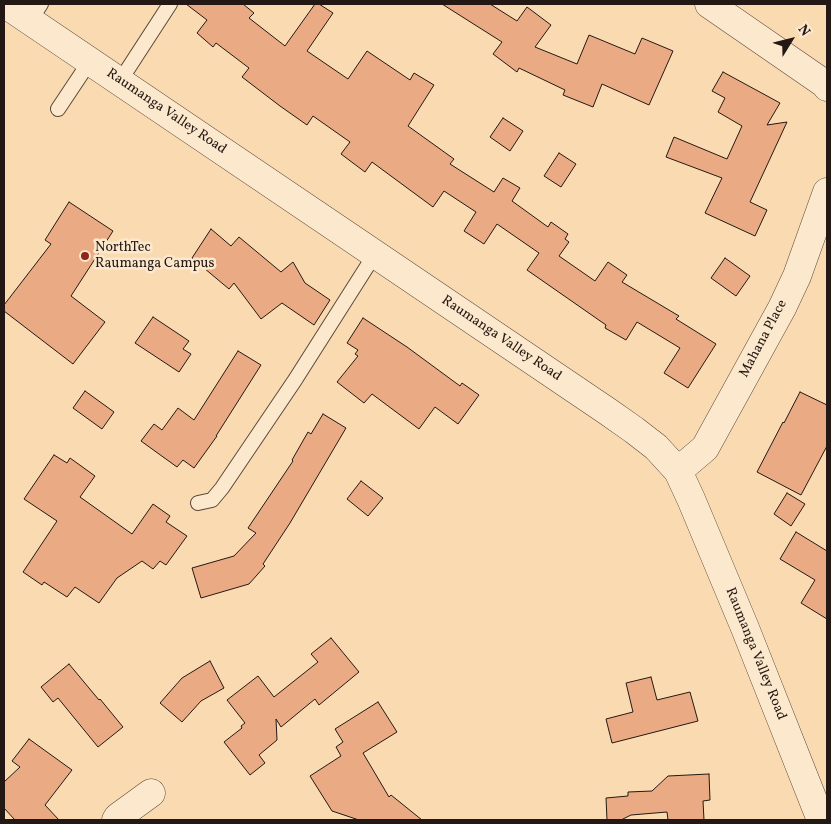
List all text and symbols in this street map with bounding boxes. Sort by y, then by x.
north arrow [766,15,816,65]
text: N [793,21,814,41]
street label: Raumanga Valley Road [103,66,229,158]
place label: NorthTec Raumanga Campus [95,240,215,272]
marker: NorthTec Raumanga Campus [79,250,91,262]
street label: Raumanga Valley Road [438,293,564,385]
street label: Mahana Place [736,297,792,381]
street label: Raumanga Valley Road [721,585,789,723]

